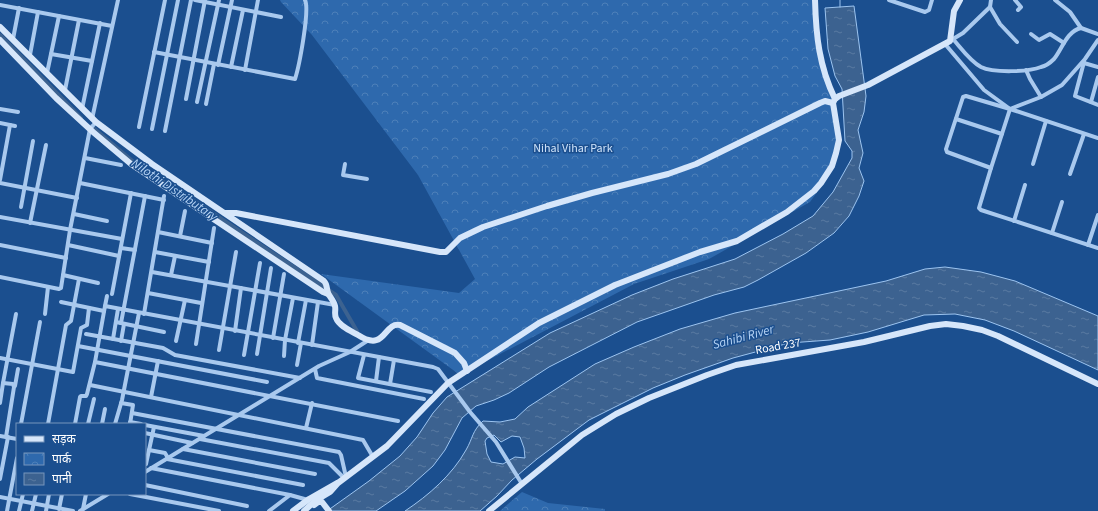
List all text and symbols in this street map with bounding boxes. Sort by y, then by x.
park label: Nihal Vihar Park [533,140,613,157]
water label: Nilothi Distributary [128,154,222,226]
water label: Sahibi River [711,320,776,354]
street label: Road 237 [754,334,802,359]
legend [16,423,146,495]
text: सड़क [52,431,77,448]
text: पार्क [52,451,72,468]
text: पानी [52,471,73,488]

